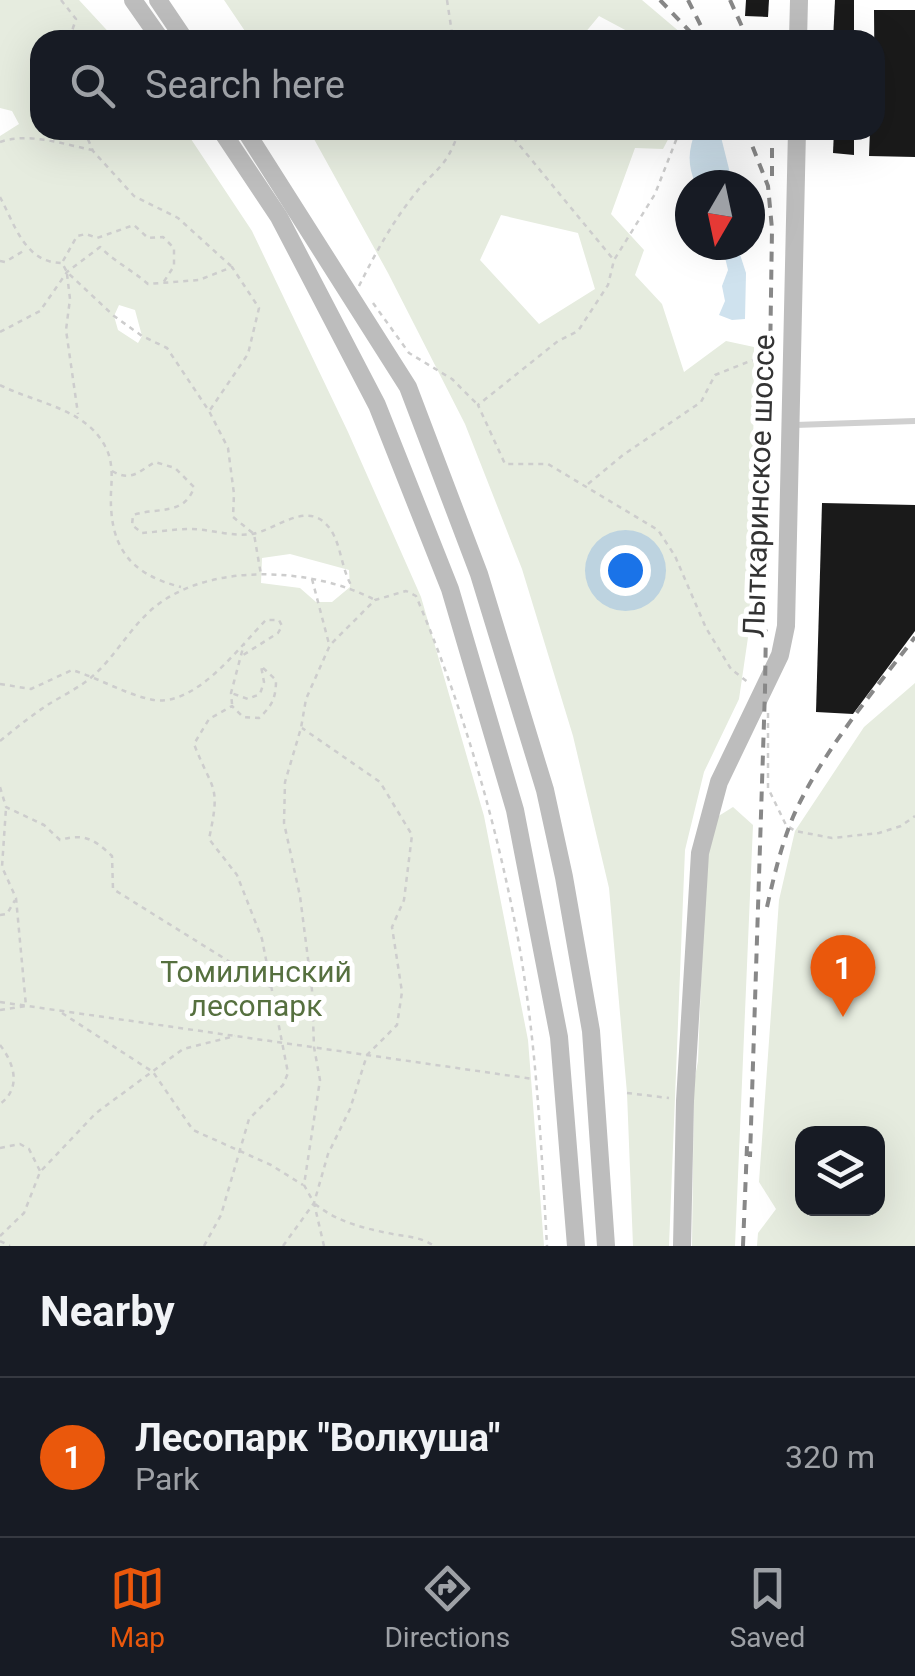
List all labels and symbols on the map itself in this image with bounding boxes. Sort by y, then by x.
north arrow [675,170,765,260]
street label: Лыткаринское шоссе [736,334,781,638]
your location [600,545,651,596]
pin: 1 [810,934,876,1017]
park label: Томилинский лесопарк [160,954,352,1023]

